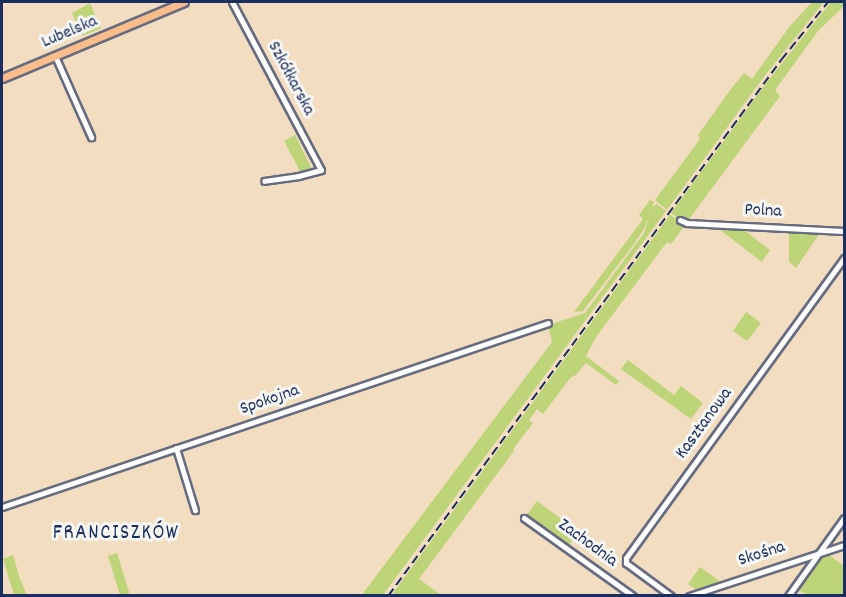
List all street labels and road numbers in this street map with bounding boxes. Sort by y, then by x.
street label: Lubelska [39,12,101,54]
street label: Szkółkarska [262,38,318,120]
street label: Polna [744,200,782,224]
street label: Spokojna [238,381,302,421]
street label: Kasztanowa [672,384,738,464]
street label: Zachodnia [553,515,621,573]
street label: Skośna [736,537,788,573]

